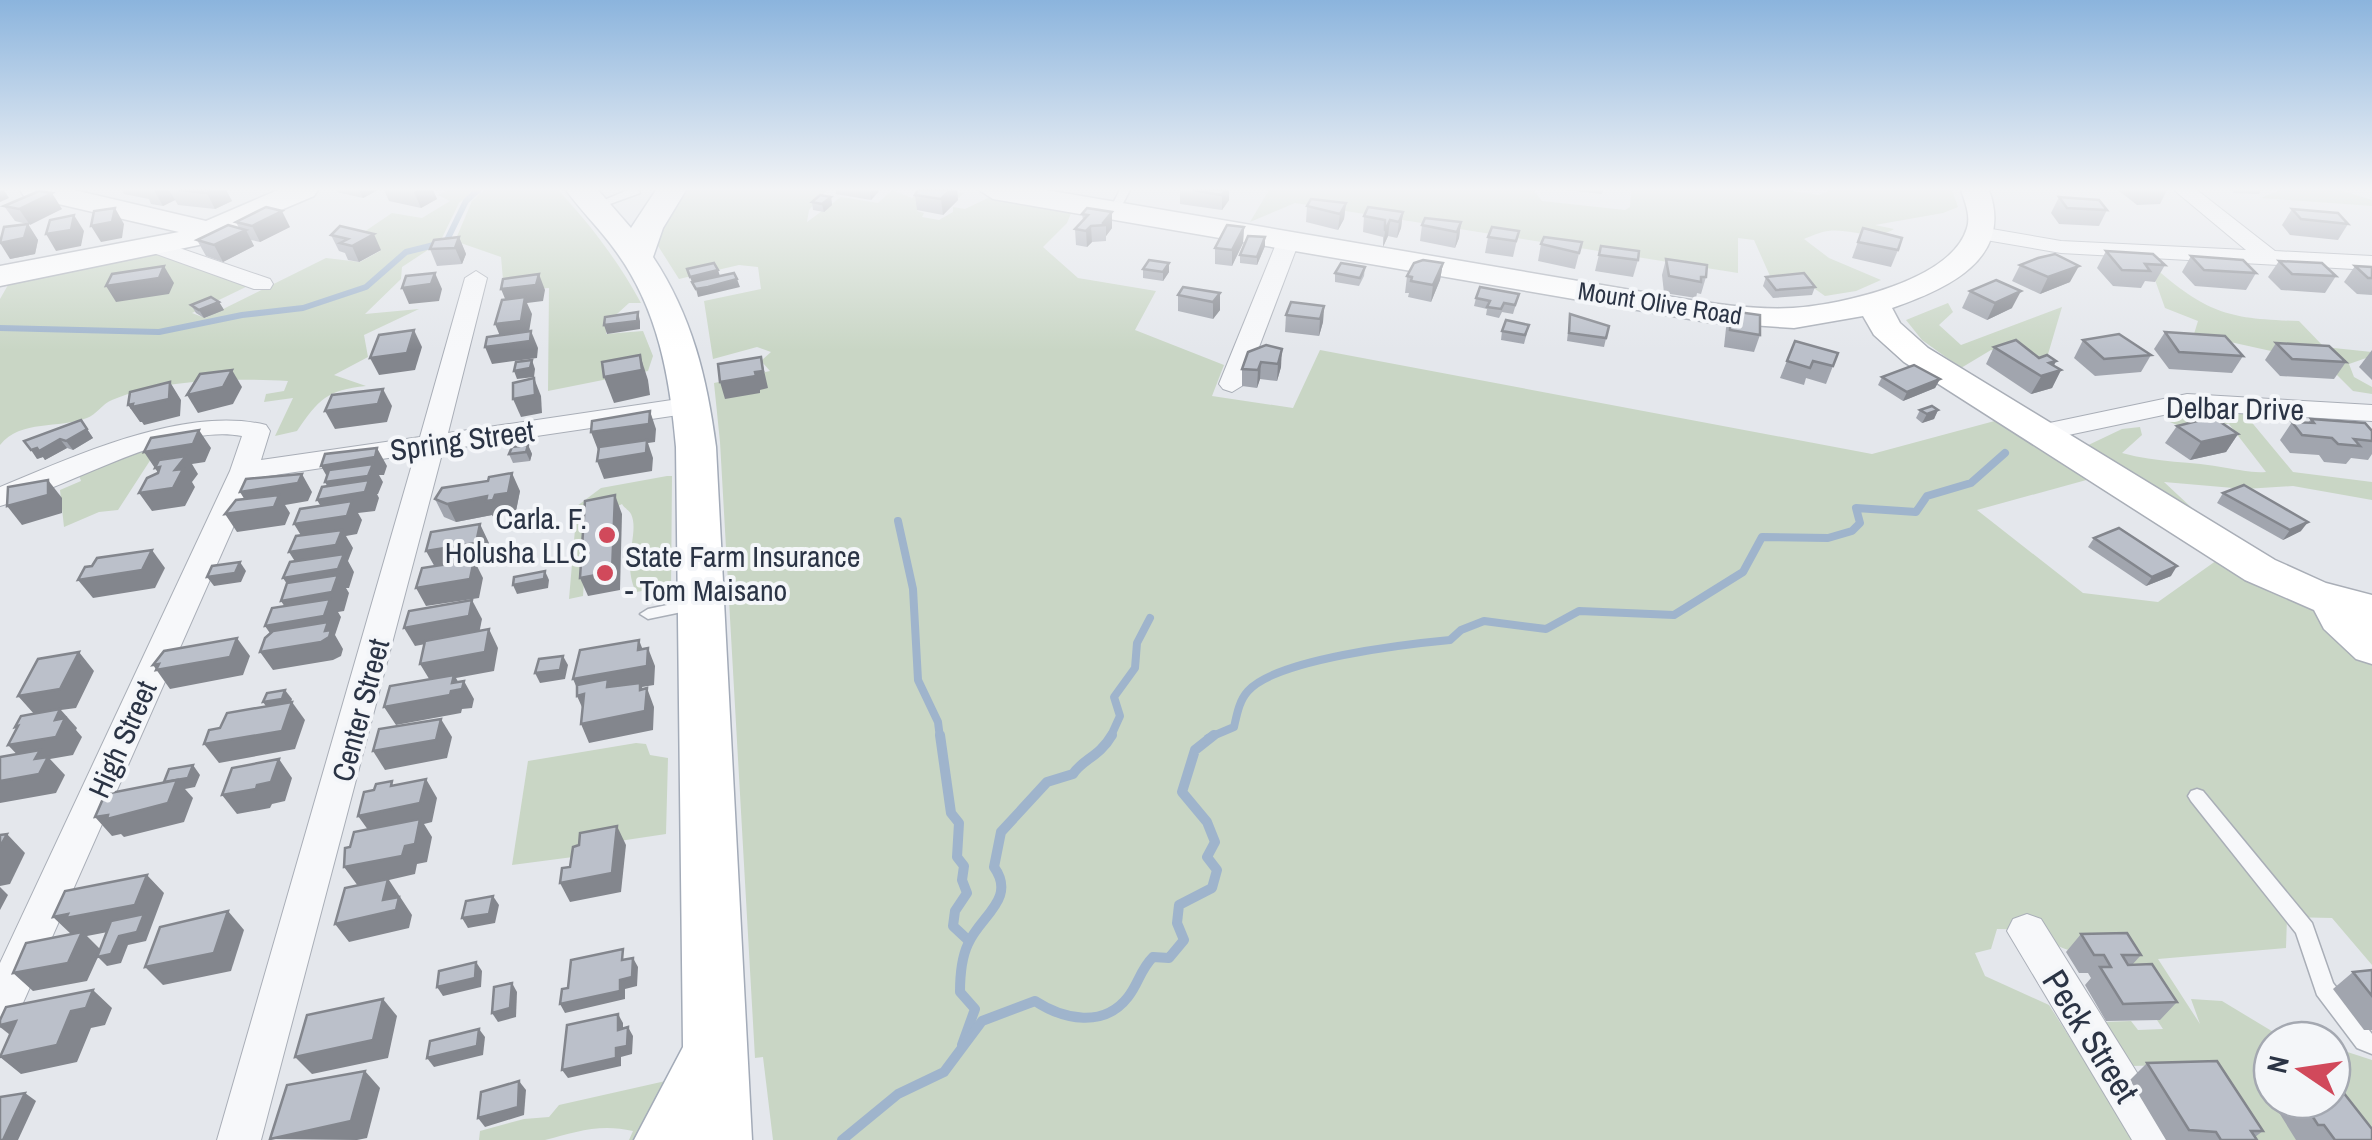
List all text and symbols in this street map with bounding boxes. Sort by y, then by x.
street label: Mount Olive Road [1576,273,1744,333]
street label: Delbar Drive [2166,387,2304,429]
street label: Spring Street [387,410,537,470]
place label: Carla. F. Holusha LLC [445,498,587,572]
marker: Carla. F. Holusha LLC [596,524,618,546]
place label: State Farm Insurance - Tom Maisano [625,536,860,610]
marker: State Farm Insurance - Tom Maisano [594,562,616,584]
street label: Center Street [322,634,398,786]
street label: High Street [78,674,166,804]
street label: Peck Street [2032,961,2150,1111]
north arrow [2252,1020,2352,1120]
text: N [2257,1052,2298,1077]

